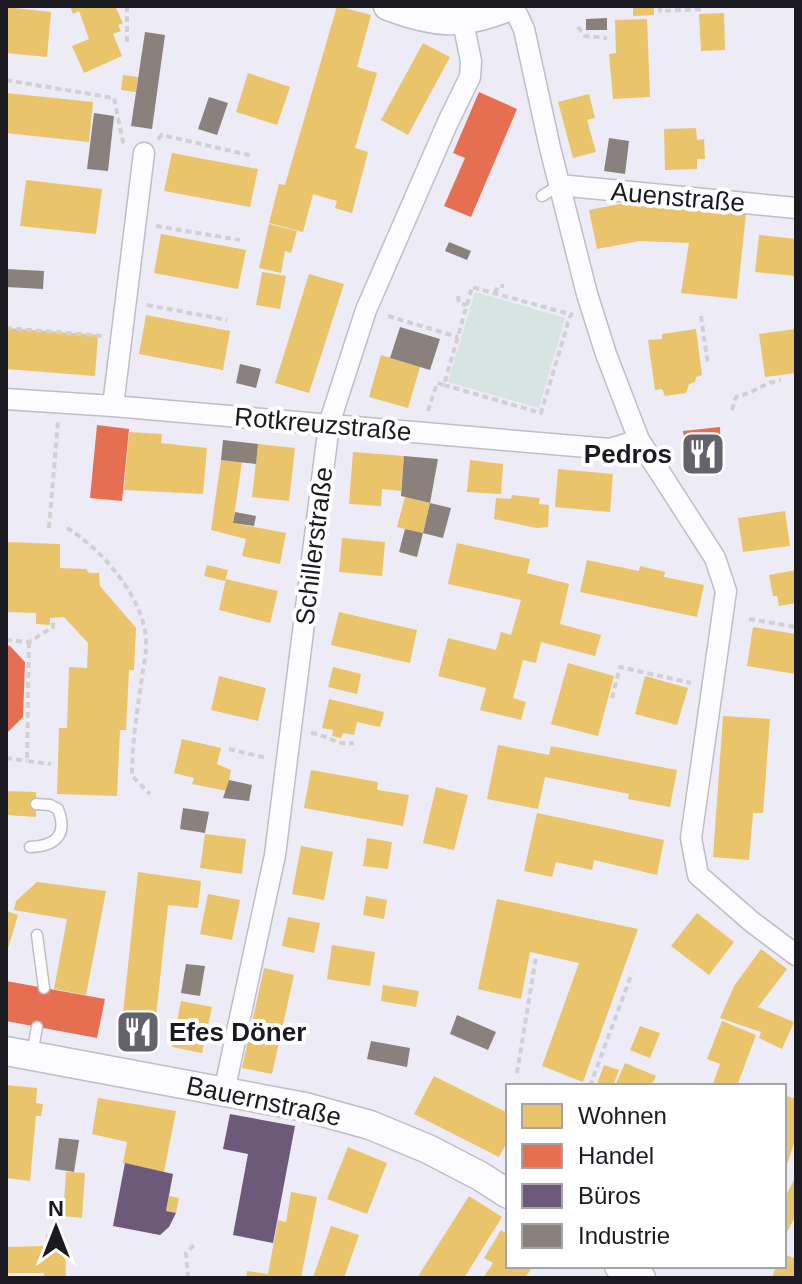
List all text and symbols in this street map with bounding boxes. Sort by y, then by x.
street label: Auenstraße [610,176,746,218]
street label: Rotkreuzstraße [233,401,413,447]
restaurant icon: Pedros [679,430,727,478]
place label: Pedros [584,439,672,469]
street label: Schillerstraße [289,465,339,627]
restaurant icon: Efes Döner [114,1008,162,1056]
place label: Efes Döner [169,1017,306,1047]
street label: Bauernstraße [184,1070,344,1132]
legend [506,1084,786,1268]
text: Wohnen [578,1102,667,1129]
text: Handel [578,1142,654,1169]
text: Büros [578,1182,641,1209]
north arrow [16,1188,96,1268]
text: N [48,1196,64,1221]
text: Industrie [578,1222,670,1249]

